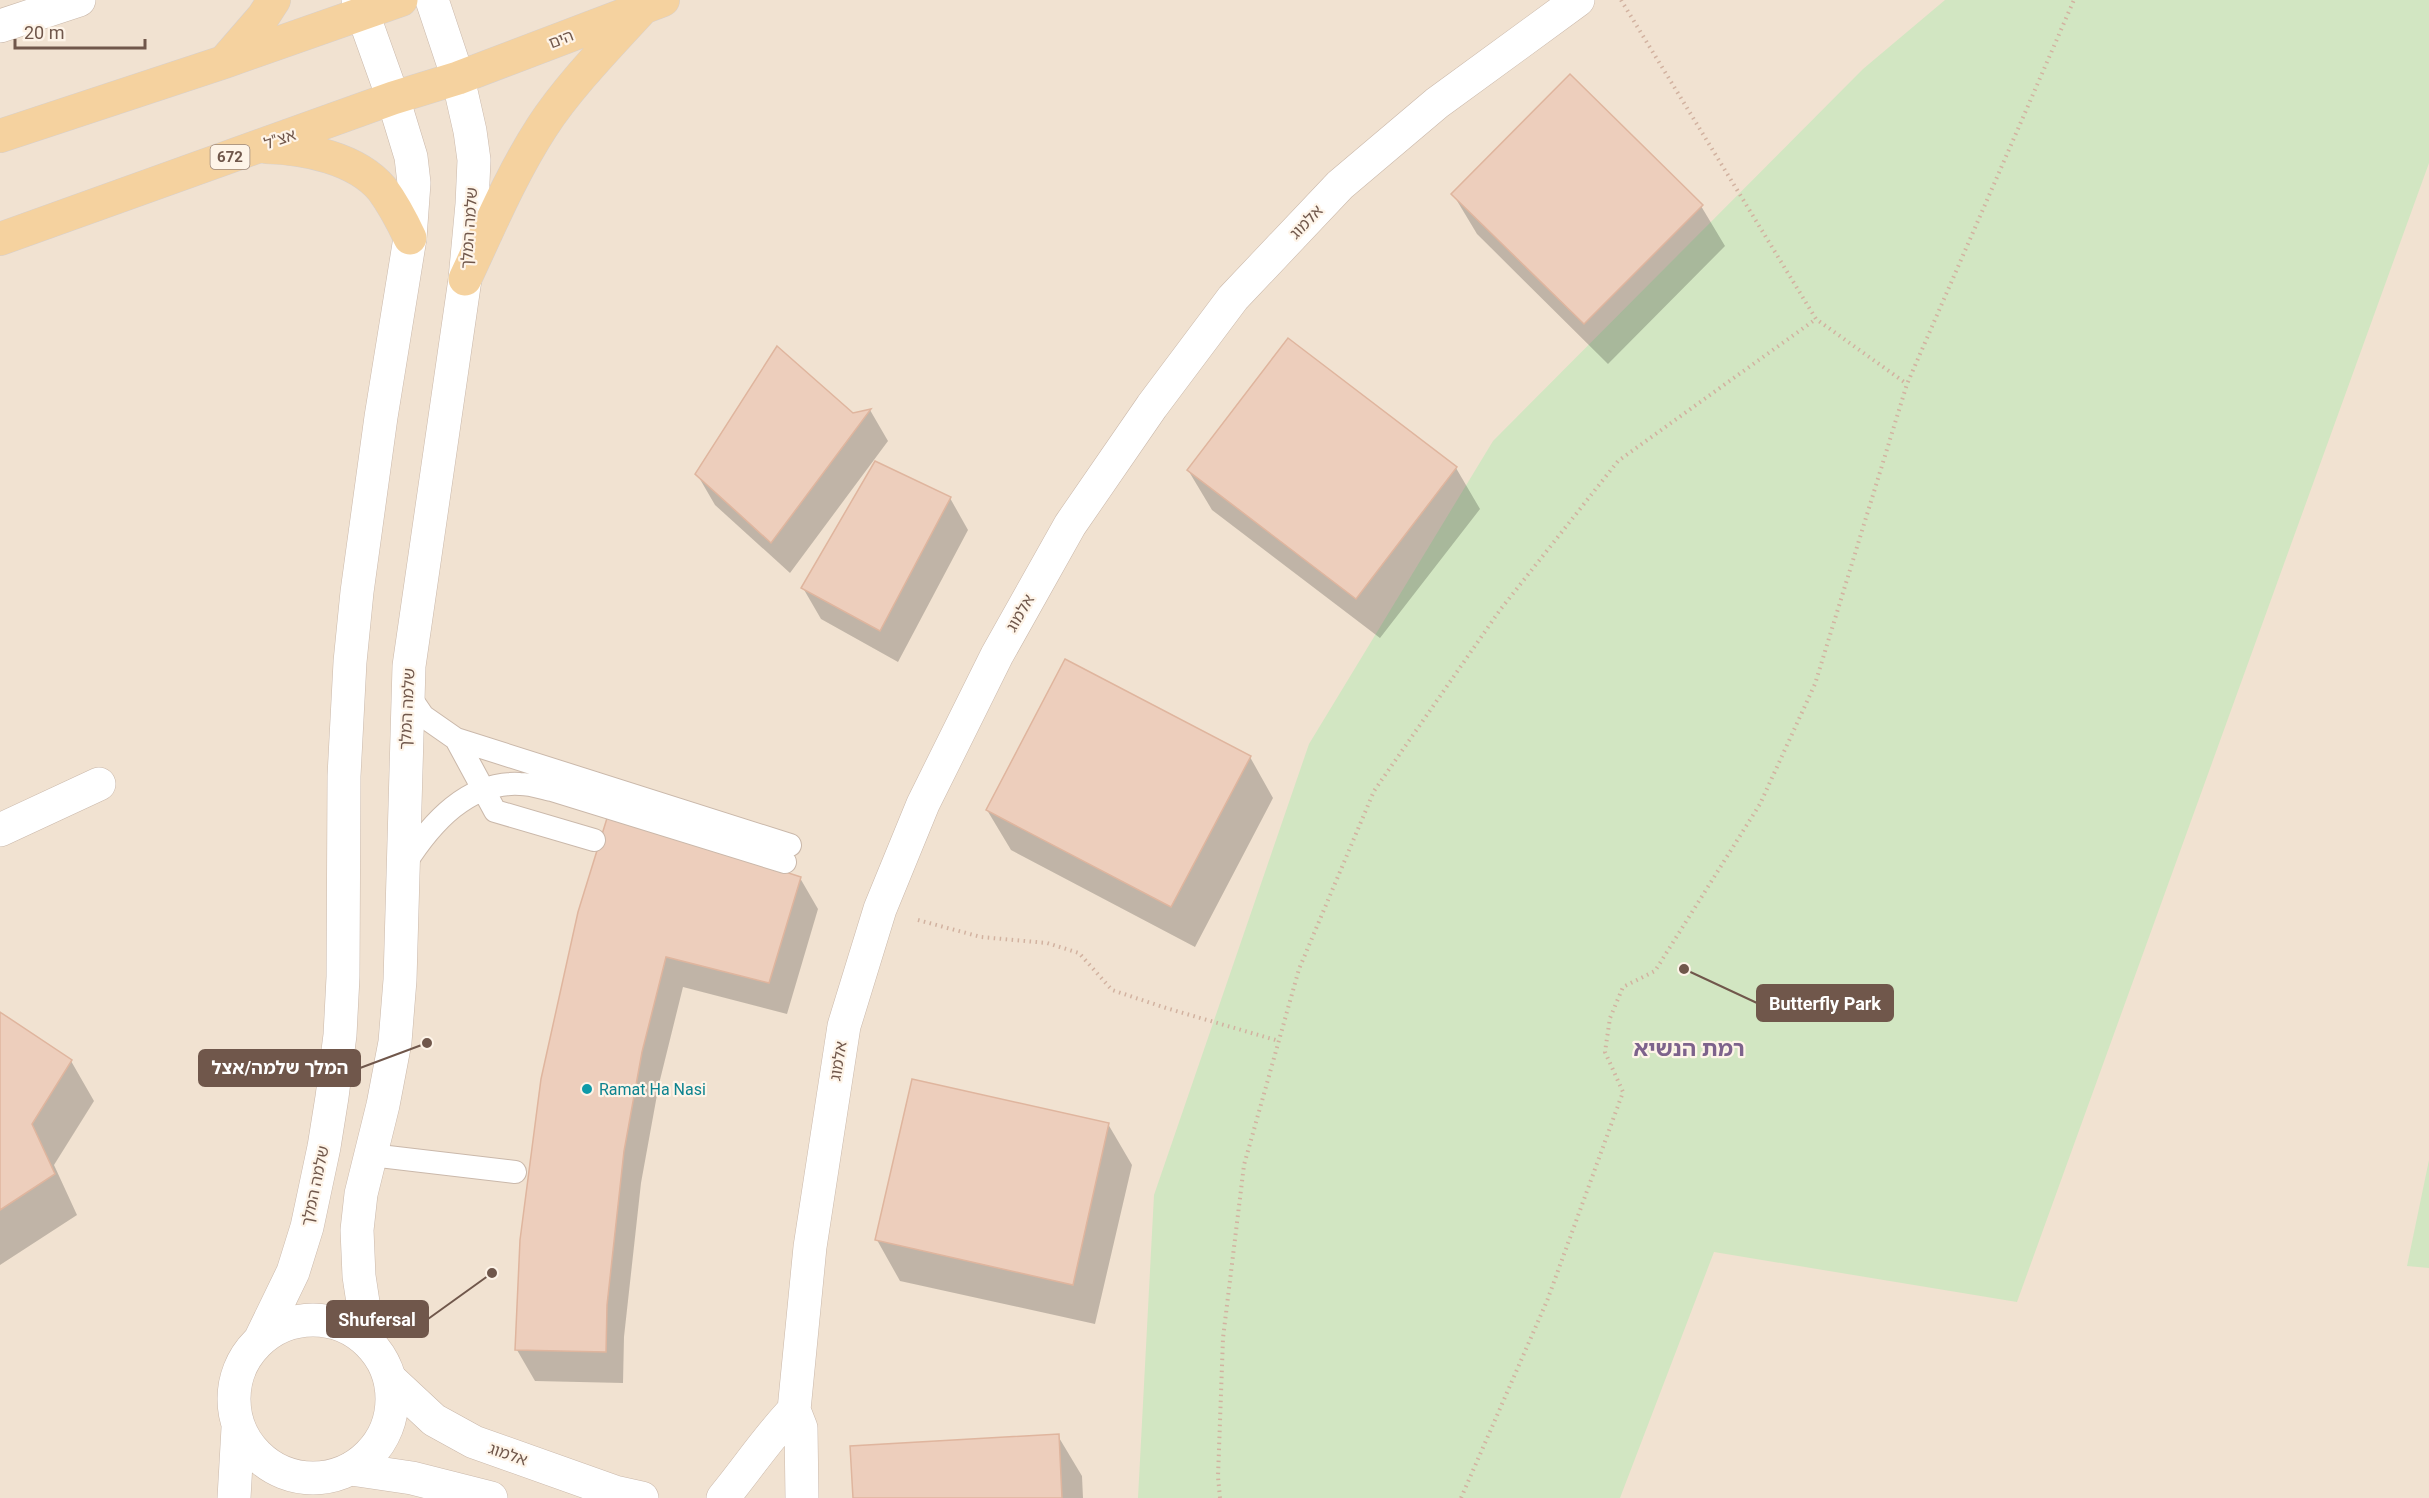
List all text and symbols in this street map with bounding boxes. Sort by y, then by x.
scale bar [15,12,146,50]
text: 20 m [24,22,64,43]
street label: הים [546,26,576,52]
street label: אצ"ל [262,125,298,153]
road number: 672 [210,145,250,169]
street label: שלמה המלך [457,187,481,269]
street label: אלמוג [1285,201,1327,243]
street label: אלמוג [1002,591,1038,635]
street label: שלמה המלך [395,668,419,750]
callout: Butterfly Park [1757,985,1893,1021]
text: Butterfly Park [1769,993,1881,1014]
district label: רמת הנשיא [1633,1036,1745,1061]
street label: אלמוג [826,1040,850,1082]
callout: המלך שלמה/אצל [199,1050,360,1086]
text: המלך שלמה/אצל [212,1057,348,1078]
place label: Ramat Ha Nasi [599,1080,706,1099]
marker: Ramat Ha Nasi [580,1082,594,1096]
street label: שלמה המלך [297,1144,333,1228]
callout: Shufersal [327,1301,428,1337]
text: Shufersal [338,1309,416,1330]
street label: אלמוג [486,1439,530,1469]

